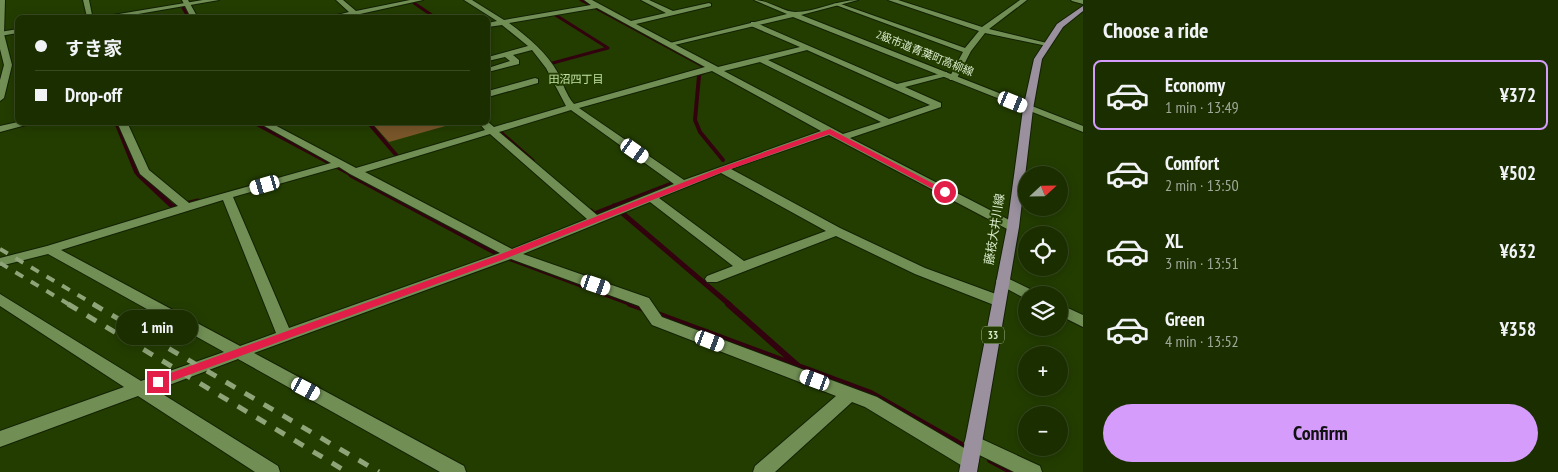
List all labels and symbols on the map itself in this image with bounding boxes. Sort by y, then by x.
street label: 2級市道青葉町高柳線 [874,27,976,79]
district label: 田沼四丁目 [549,72,604,86]
car [996,89,1029,115]
car [618,136,651,166]
north arrow [1018,166,1068,216]
car [248,174,281,196]
route start [934,181,956,203]
street label: 藤枝大井川線 [981,192,1007,266]
car [579,273,612,297]
callout: 1 min [117,310,199,344]
road number: 33 [982,326,1004,344]
car [693,329,726,353]
car [798,368,831,392]
route end [147,371,169,393]
car [289,375,322,403]

